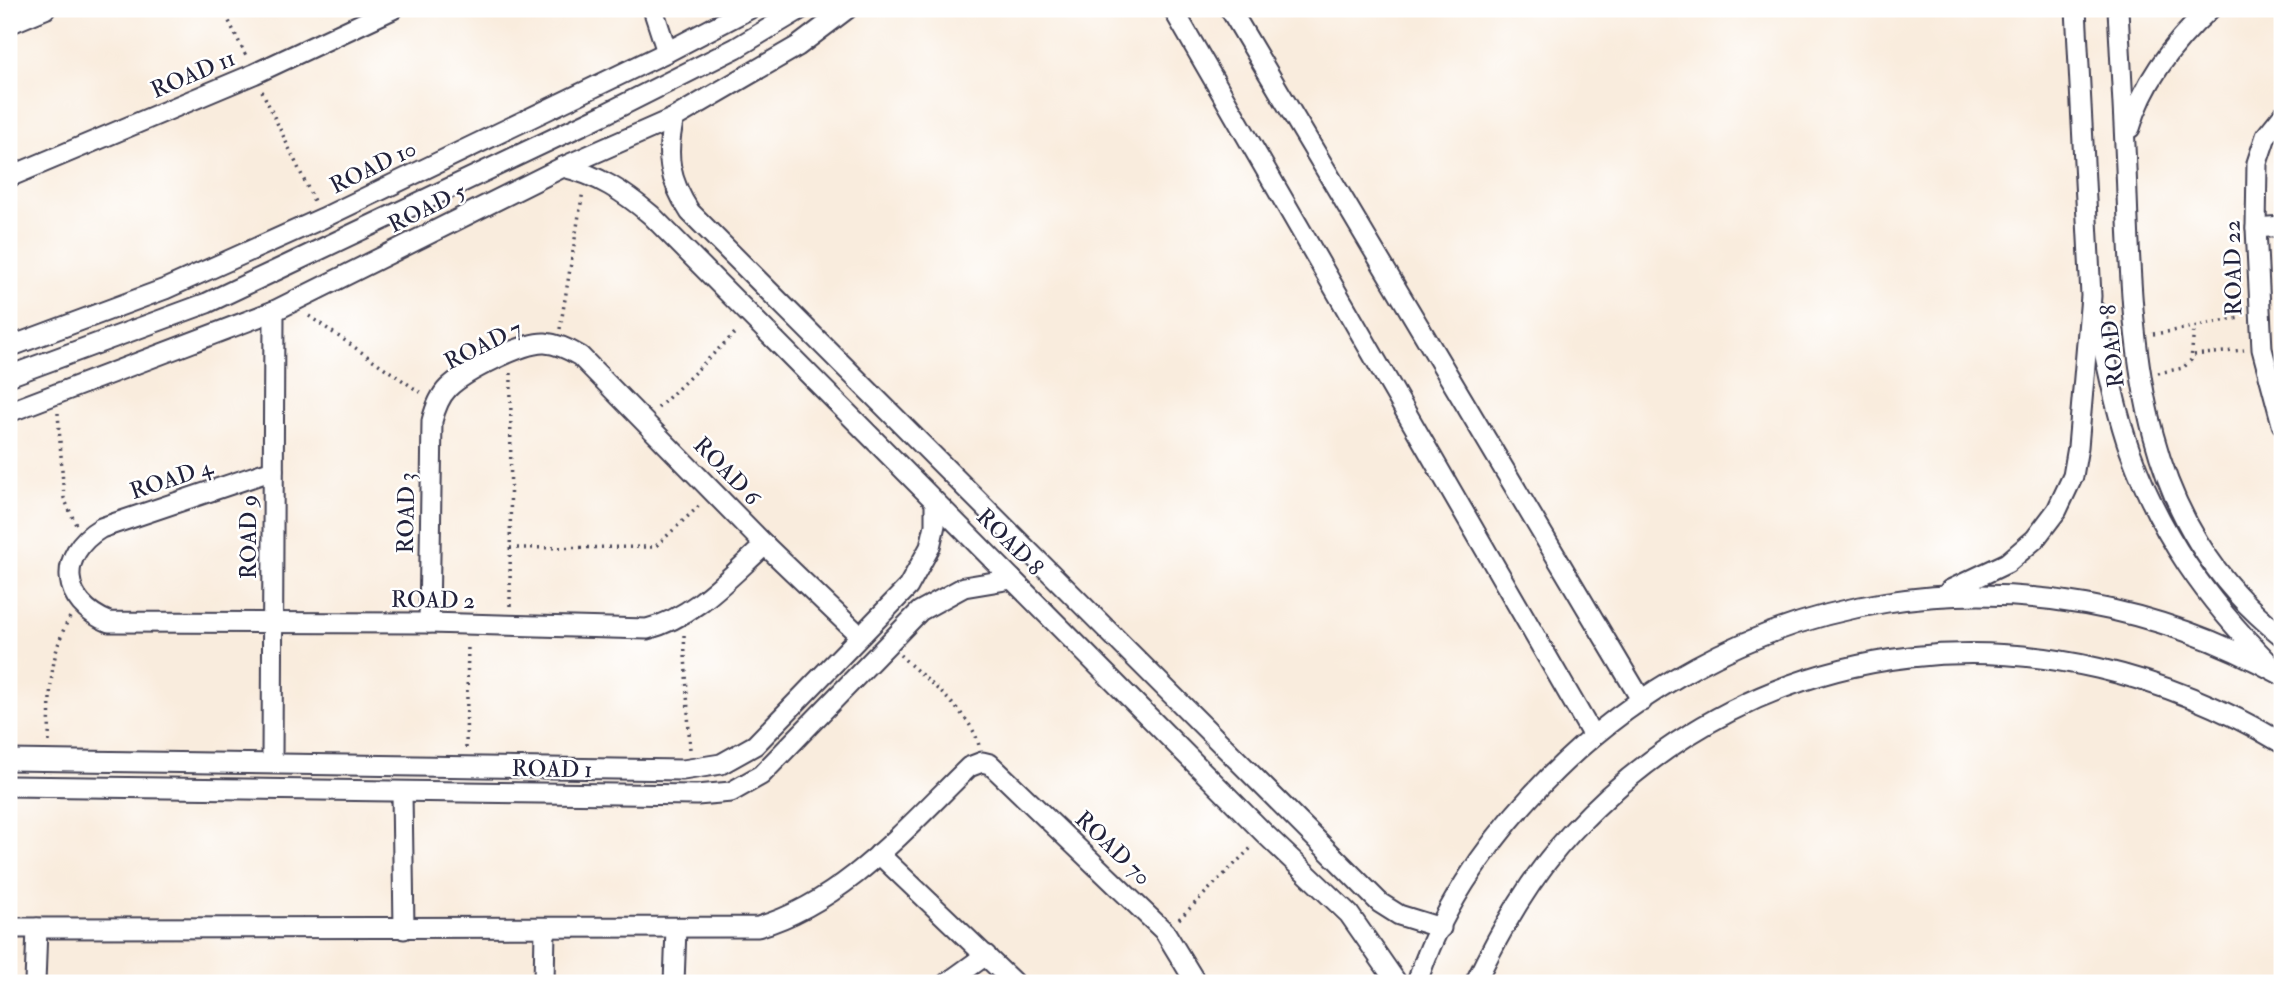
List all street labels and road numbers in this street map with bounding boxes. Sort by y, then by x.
street label: ROAD 11 [146,43,240,105]
street label: ROAD 10 [325,134,421,200]
street label: ROAD 5 [383,177,471,239]
street label: ROAD 22 [2218,220,2248,316]
street label: ROAD 8 [2093,303,2131,389]
street label: ROAD 7 [439,314,527,376]
street label: ROAD 6 [687,431,768,512]
street label: ROAD 4 [126,452,217,506]
street label: ROAD 3 [391,472,421,554]
street label: ROAD 9 [234,495,263,579]
street label: ROAD 8 [970,502,1050,582]
street label: ROAD 2 [391,585,475,615]
street label: ROAD 1 [511,754,593,784]
street label: ROAD 70 [1069,805,1157,891]

